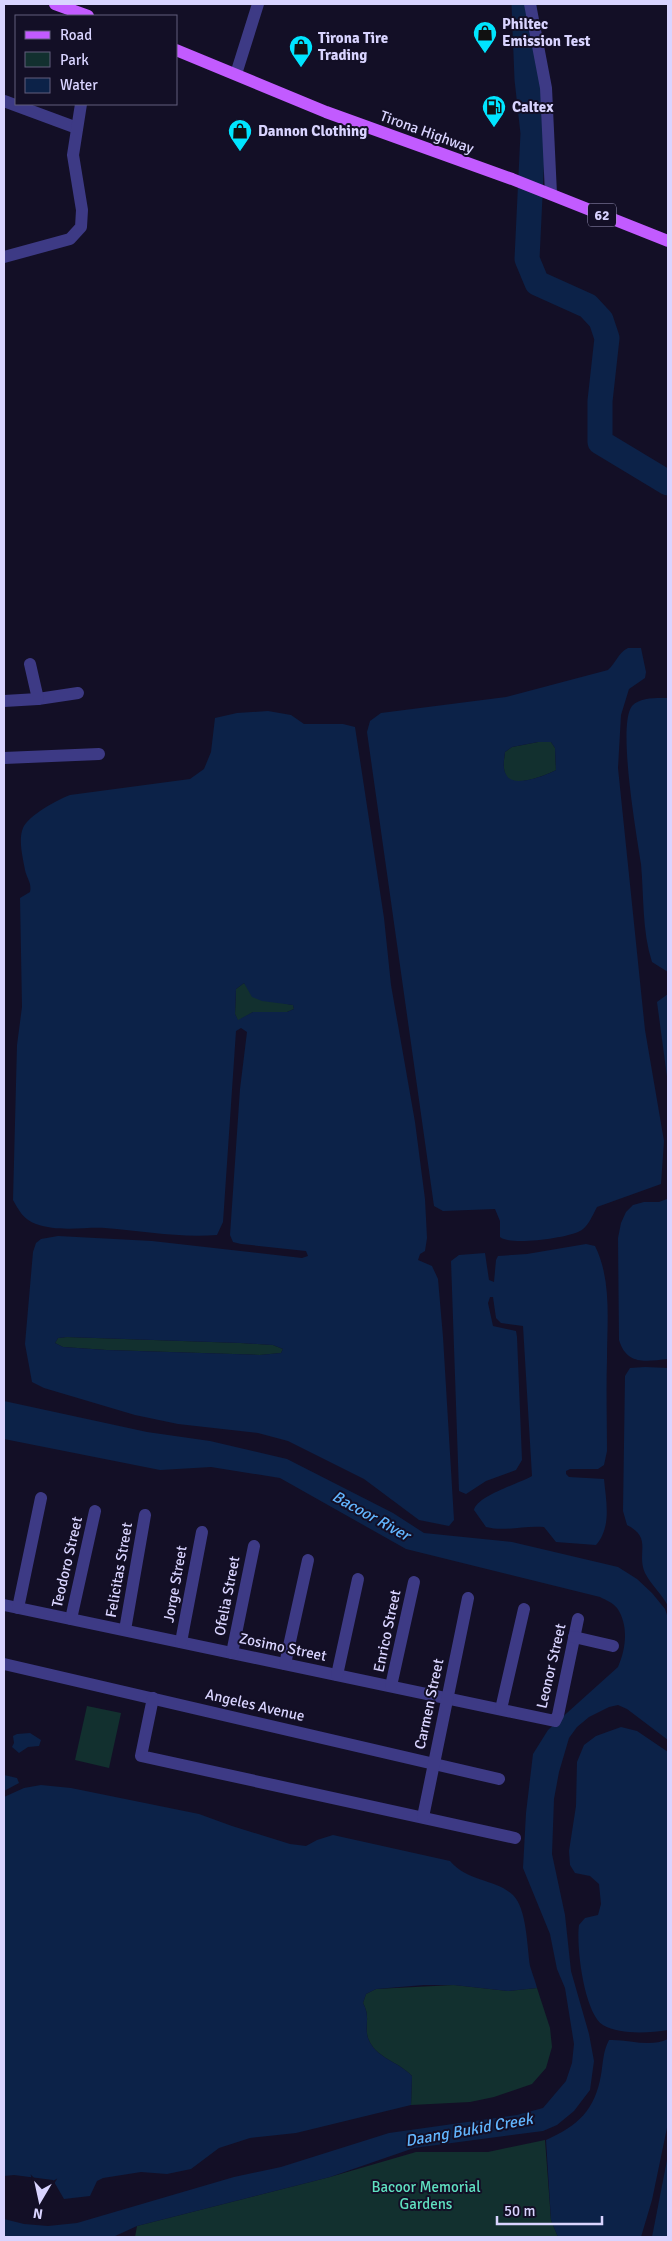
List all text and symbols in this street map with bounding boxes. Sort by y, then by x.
legend [15,15,178,105]
place label: Philtec Emission Test [502,15,591,50]
shop icon: Philtec Emission Test [472,20,498,54]
text: Road [60,26,92,44]
place label: Tirona Tire Trading [318,29,388,64]
shop icon: Tirona Tire Trading [288,34,314,68]
text: Park [60,51,89,69]
text: Water [60,76,98,94]
fuel station icon: Caltex [481,94,507,128]
place label: Caltex [512,98,554,116]
street label: Tirona Highway [378,107,476,157]
shop icon: Dannon Clothing [227,118,253,152]
place label: Dannon Clothing [258,122,367,140]
road number: 62 [588,204,616,226]
water label: Bacoor River [329,1486,415,1547]
street label: Teodoro Street [48,1515,86,1609]
street label: Felicitas Street [102,1521,136,1619]
street label: Jorge Street [159,1544,191,1624]
street label: Ofelia Street [210,1555,244,1637]
street label: Enrico Street [369,1588,405,1674]
street label: Leonor Street [532,1622,570,1710]
street label: Zosimo Street [238,1629,328,1665]
street label: Carmen Street [411,1657,447,1751]
street label: Angeles Avenue [204,1685,306,1725]
water label: Daang Bukid Creek [404,2109,536,2151]
north arrow [15,2176,65,2226]
park label: Bacoor Memorial Gardens [371,2178,481,2213]
scale bar [497,2194,602,2226]
text: 50 m [504,2202,535,2220]
text: N [32,2204,44,2223]

